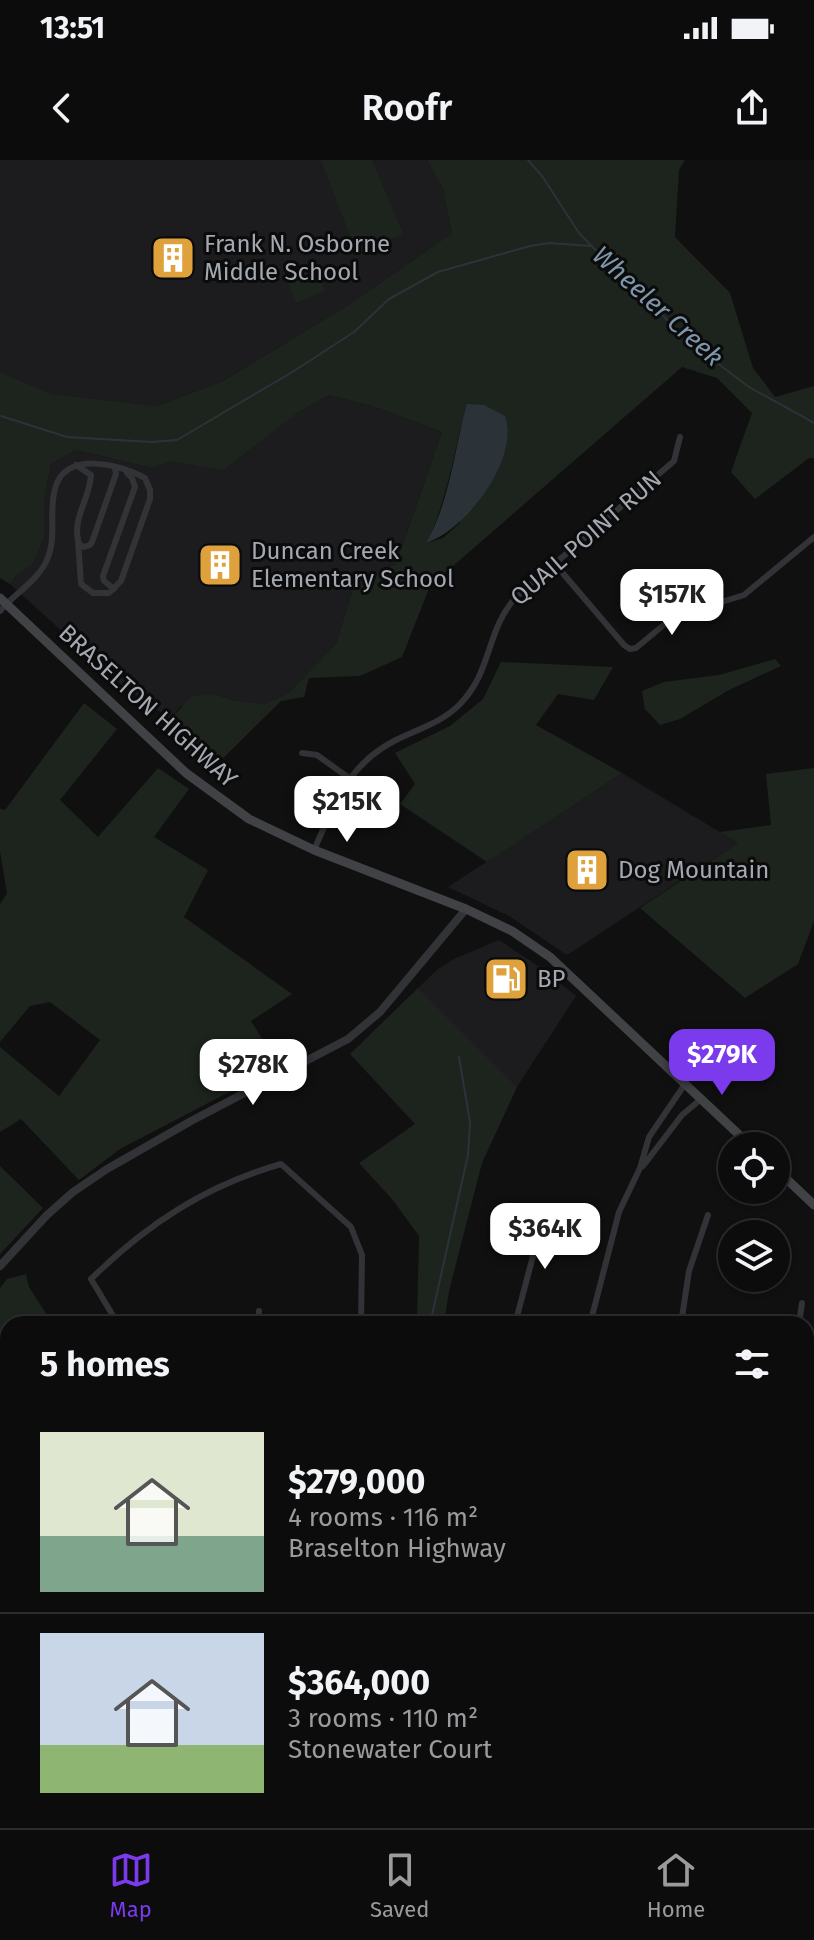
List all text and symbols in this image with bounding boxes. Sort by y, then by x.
text: 13:51 [40,10,105,46]
icon: back [40,86,84,130]
text: Roofr [362,86,452,130]
icon: share [730,86,774,130]
place label: Frank N. Osborne Middle School [204,230,390,286]
building icon: Frank N. Osborne Middle School [149,234,197,282]
water label: Wheeler Creek [586,240,729,373]
street label: QUAIL POINT RUN [505,465,667,611]
place label: Duncan Creek Elementary School [251,537,454,593]
building icon: Duncan Creek Elementary School [196,541,244,589]
pin: $157K [616,569,728,637]
text: $157K [638,579,706,610]
street label: BRASELTON HIGHWAY [53,619,243,794]
pin: $215K [291,776,403,844]
text: $215K [312,786,382,817]
building icon: Dog Mountain [563,846,611,894]
place label: Dog Mountain [618,856,769,884]
fuel station icon: BP [482,955,530,1003]
place label: BP [537,965,566,993]
pin: $279K [666,1029,778,1097]
pin: $278K [197,1039,309,1107]
text: $279K [687,1039,757,1070]
text: $278K [218,1049,288,1080]
map controls [718,1132,790,1292]
button: locate [718,1132,790,1204]
pin: $364K [489,1203,601,1271]
text: $364K [508,1213,582,1244]
button: layers [718,1220,790,1292]
icon: filters [730,1342,774,1386]
text: 5 homes [40,1344,170,1385]
text: $279,000 [288,1461,425,1502]
icon: home [104,1464,200,1560]
text: 4 rooms · 116 m² [288,1502,478,1533]
text: Braselton Highway [288,1533,506,1564]
text: $364,000 [288,1662,430,1703]
icon: home [104,1665,200,1761]
text: 3 rooms · 110 m² [288,1703,478,1734]
text: Stonewater Court [288,1734,492,1765]
tab: Map [109,1848,153,1923]
tab: Saved [370,1848,429,1923]
tab: Home [647,1848,705,1923]

